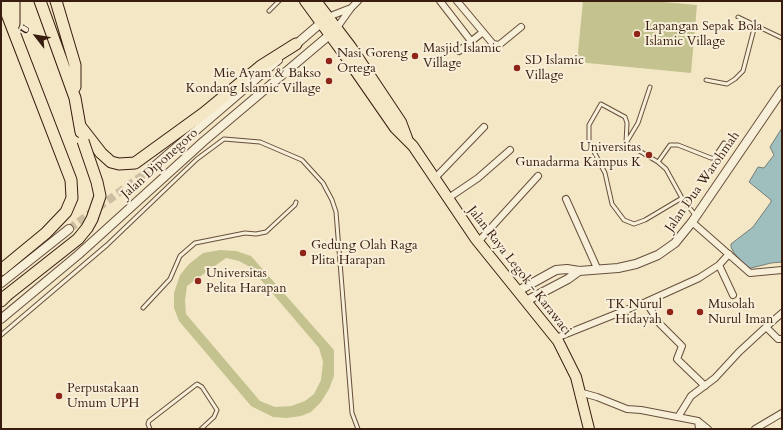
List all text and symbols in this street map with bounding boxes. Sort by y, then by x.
north arrow [16,16,56,56]
place label: Lapangan Sepak Bola Islamic Village [645,19,762,50]
text: U [17,22,34,37]
marker: Lapangan Sepak Bola Islamic Village [632,29,642,39]
place label: Masjid Islamic Village [423,41,501,72]
place label: Nasi Goreng Ortega [337,46,408,77]
marker: Masjid Islamic Village [410,51,420,61]
place label: SD Islamic Village [525,53,584,84]
marker: Nasi Goreng Ortega [324,56,334,66]
marker: SD Islamic Village [512,63,522,73]
place label: Mie Ayam & Bakso Kondang Islamic Village [186,66,321,97]
marker: Mie Ayam & Bakso Kondang Islamic Village [324,76,334,86]
street label: Jalan Diponegoro [119,126,201,202]
street label: Jalan Dua Warohmah [662,129,744,235]
place label: Universitas Gunadarma Kampus K [515,140,641,171]
marker: Universitas Gunadarma Kampus K [644,150,654,160]
street label: Jalan Raya Legok - Karawaci [464,203,574,339]
place label: Gedung Olah Raga Plita Harapan [311,238,418,269]
marker: Gedung Olah Raga Plita Harapan [298,248,308,258]
place label: Universitas Pelita Harapan [206,266,287,297]
marker: Universitas Pelita Harapan [193,276,203,286]
place label: TK Nurul Hidayah [606,297,662,328]
place label: Musolah Nurul Iman [708,297,773,328]
marker: TK Nurul Hidayah [665,307,675,317]
marker: Musolah Nurul Iman [695,307,705,317]
place label: Perpustakaan Umum UPH [67,381,139,412]
marker: Perpustakaan Umum UPH [54,391,64,401]

